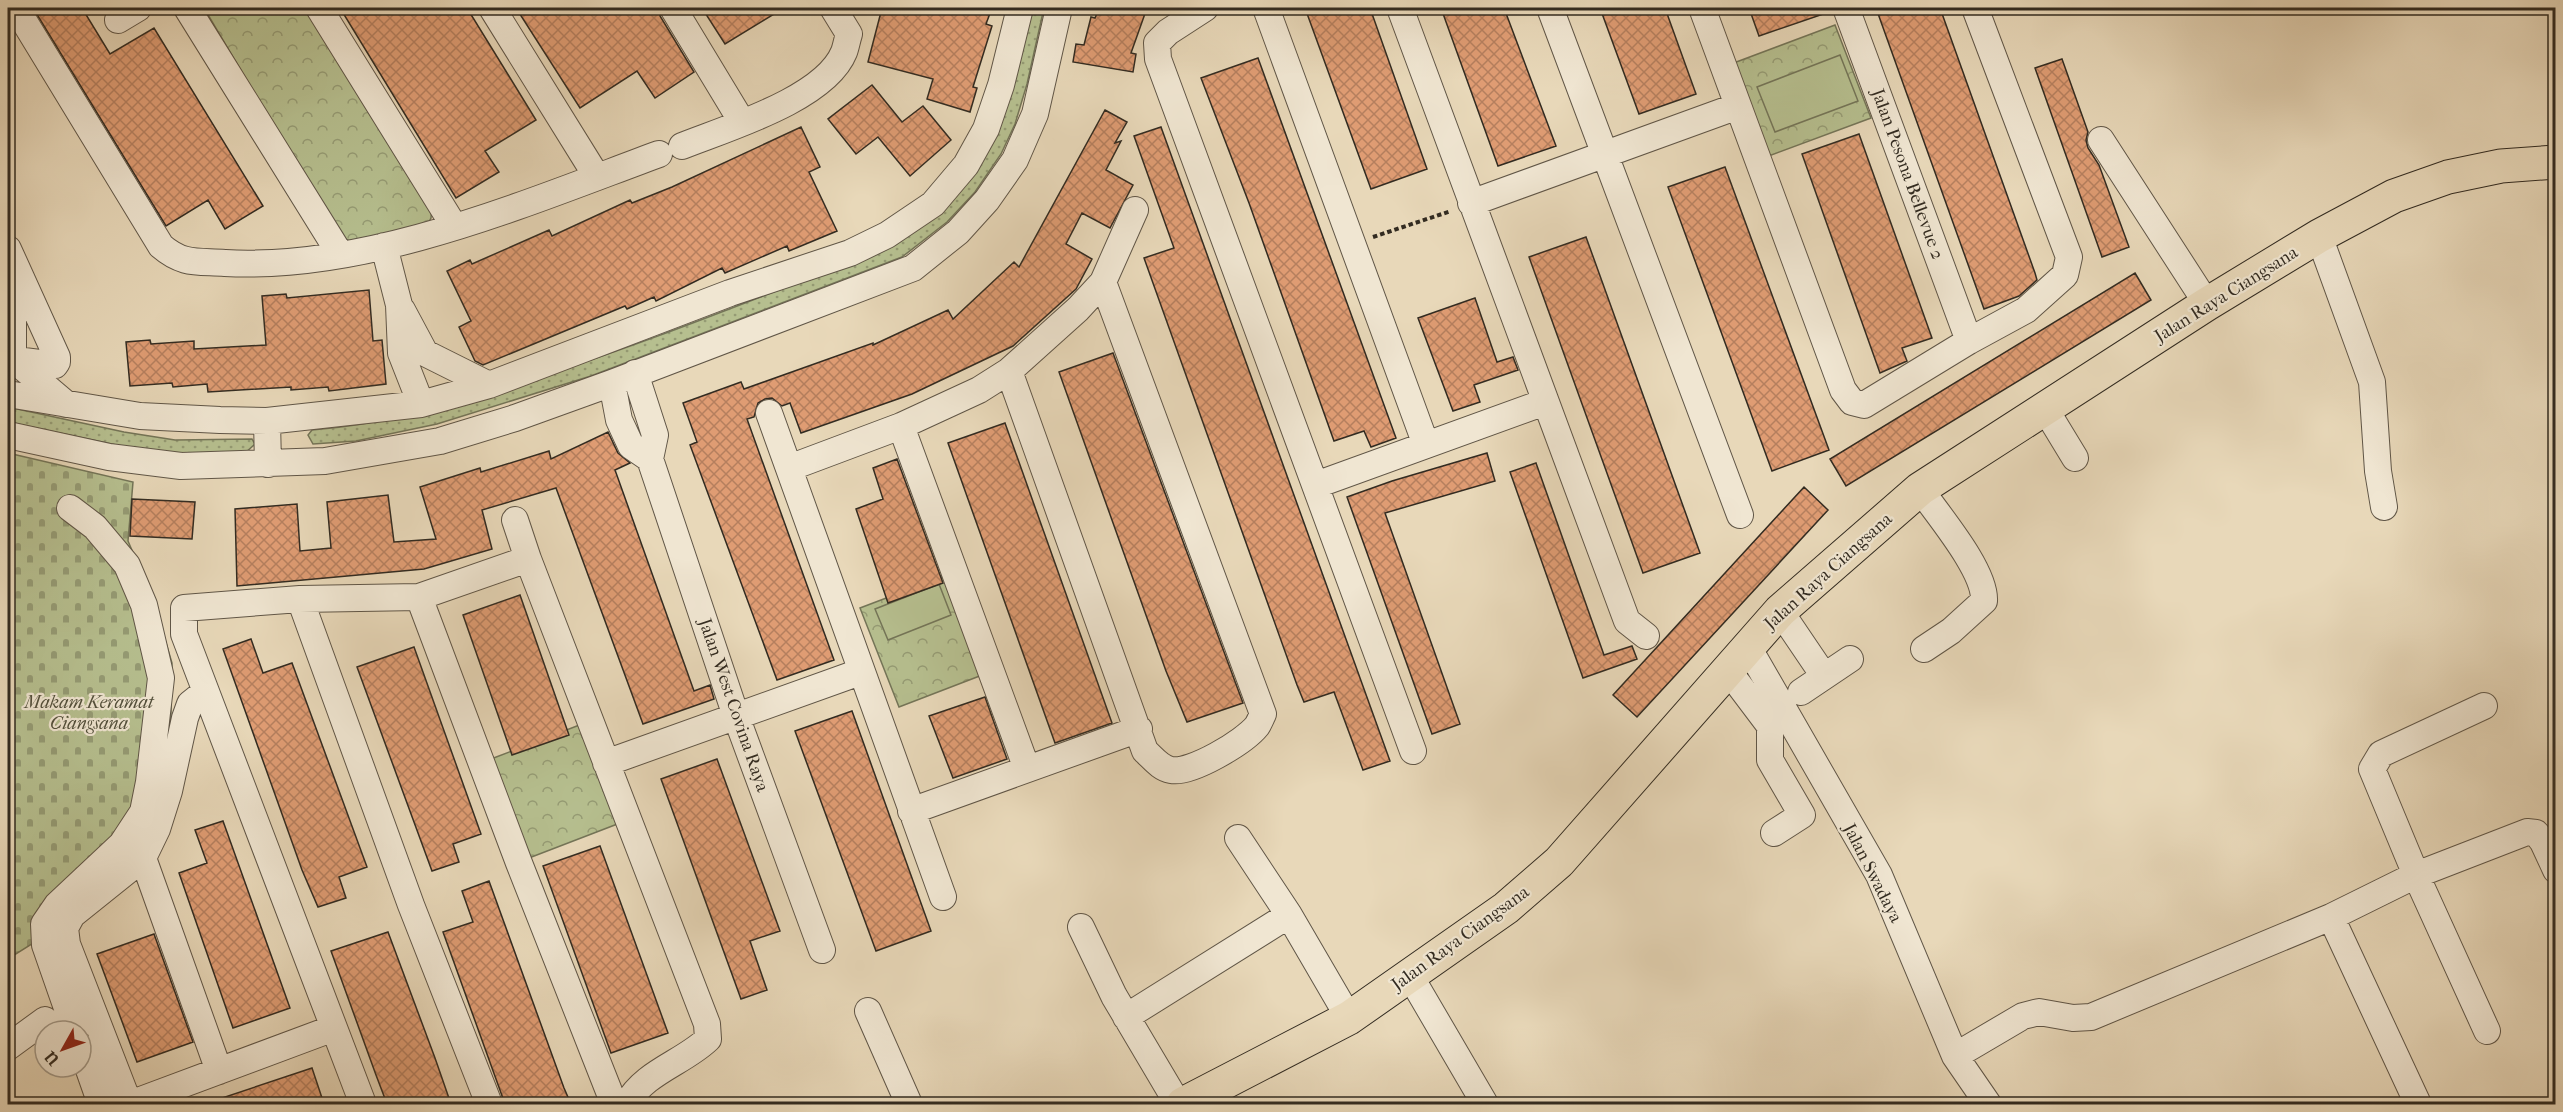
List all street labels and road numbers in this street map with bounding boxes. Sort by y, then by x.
street label: Jalan Pesona Bellevue 2 [1866,84,1948,262]
street label: Jalan Raya Ciangsana [2149,242,2302,348]
street label: Jalan Raya Ciangsana [1759,508,1897,636]
street label: Jalan West Covina Raya [693,614,773,795]
street label: Jalan Swadaya [1838,818,1907,927]
street label: Jalan Raya Ciangsana [1386,881,1534,996]

